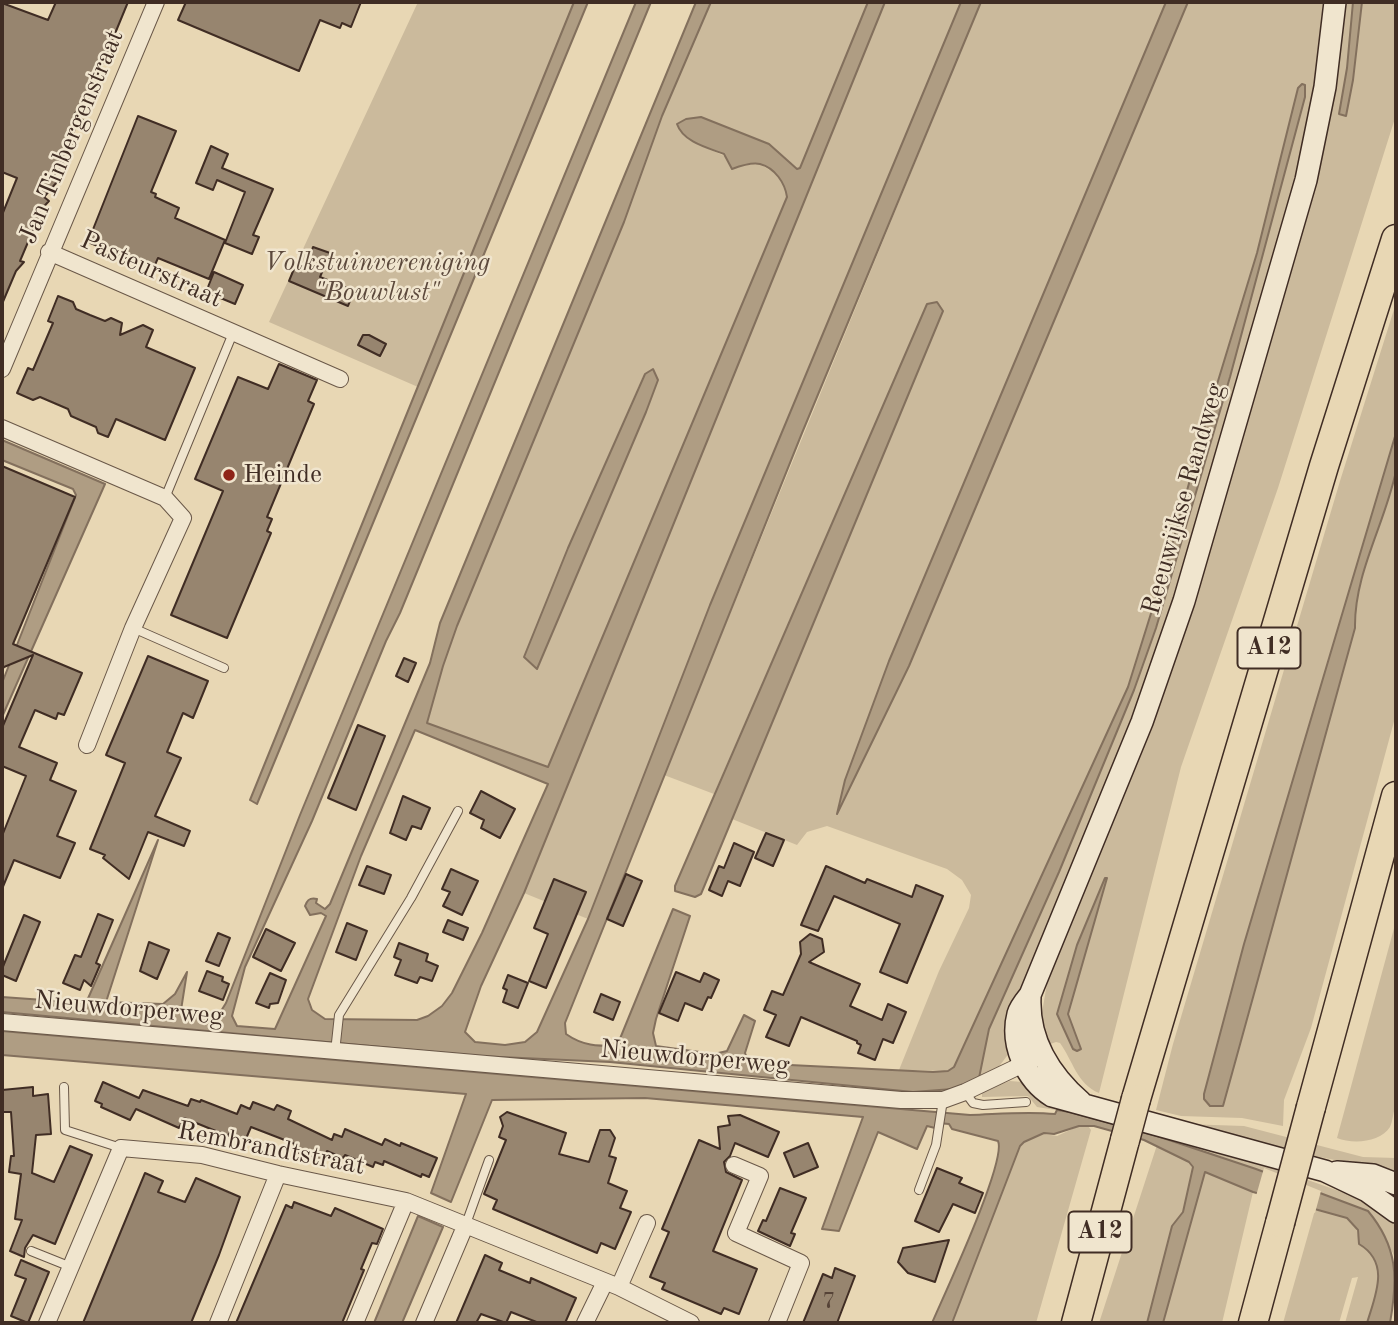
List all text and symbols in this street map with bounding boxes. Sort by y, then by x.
street label: Jan Tinbergenstraat [13,25,131,249]
street label: Pasteurstraat [75,225,227,315]
park label: Volkstuinvereniging "Bouwlust" [264,247,490,308]
street label: Reeuwijkse Randweg [1136,379,1232,619]
place label: Heinde [243,459,322,491]
marker: Heinde [221,467,237,483]
road number: A12 [1238,628,1300,668]
street label: Nieuwdorperweg [33,985,225,1033]
street label: Nieuwdorperweg [599,1034,791,1082]
street label: Rembrandtstraat [174,1116,368,1182]
road number: A12 [1068,1212,1132,1252]
house number: 7 [822,1288,836,1316]

